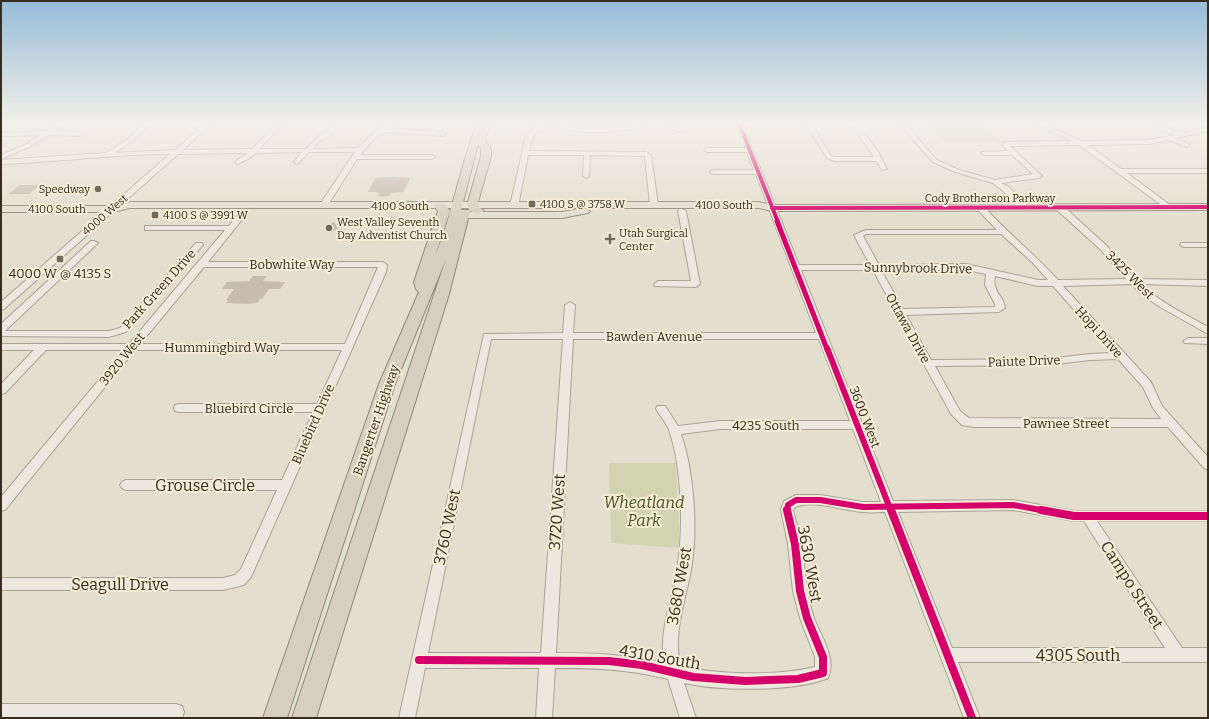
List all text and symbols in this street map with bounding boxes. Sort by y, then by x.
place label: Speedway [39,183,90,196]
marker: Speedway [93,184,103,194]
street label: 4000 West [80,192,130,238]
street label: Cody Brotherson Parkway [925,192,1055,205]
place label: 4100 S @ 3758 W [540,198,626,211]
marker: 4100 S @ 3758 W [527,199,537,209]
street label: 4100 South [695,199,753,212]
street label: 4100 South [371,200,429,213]
street label: 4100 South [28,203,86,216]
place label: 4100 S @ 3991 W [163,209,249,222]
marker: 4100 S @ 3991 W [150,210,160,220]
place label: West Valley Seventh Day Adventist Church [337,216,447,242]
marker: West Valley Seventh Day Adventist Church [324,223,334,233]
place label: Utah Surgical Center [619,227,688,253]
marker: Utah Surgical Center [604,233,616,245]
street label: Park Green Drive [119,246,199,332]
street label: 3425 West [1103,248,1157,302]
marker: 4000 W @ 4135 S [55,254,65,264]
street label: Bobwhite Way [249,257,335,272]
street label: Sunnybrook Drive [864,260,972,276]
place label: 4000 W @ 4135 S [9,266,111,281]
street label: Ottawa Drive [883,290,933,366]
street label: Hopi Drive [1072,303,1126,361]
street label: 3920 West [96,329,148,388]
street label: Bawden Avenue [606,329,702,344]
street label: Hummingbird Way [164,340,280,355]
street label: Paiute Drive [987,352,1061,370]
street label: Bangerter Highway [350,363,402,477]
street label: Bluebird Drive [289,382,337,466]
street label: 3600 West [846,384,884,450]
street label: Bluebird Circle [205,401,293,416]
street label: Pawnee Street [1023,416,1109,431]
street label: 4235 South [732,418,800,433]
street label: 3720 West [545,473,569,551]
street label: Grouse Circle [155,476,255,495]
street label: 3760 West [430,487,464,567]
park label: Wheatland Park [604,493,684,530]
street label: 3630 West [794,524,826,604]
street label: Campo Street [1096,537,1168,633]
street label: 3680 West [663,545,695,627]
street label: Seagull Drive [71,575,169,594]
street label: 4310 South [618,640,702,674]
street label: 4305 South [1036,646,1120,665]

